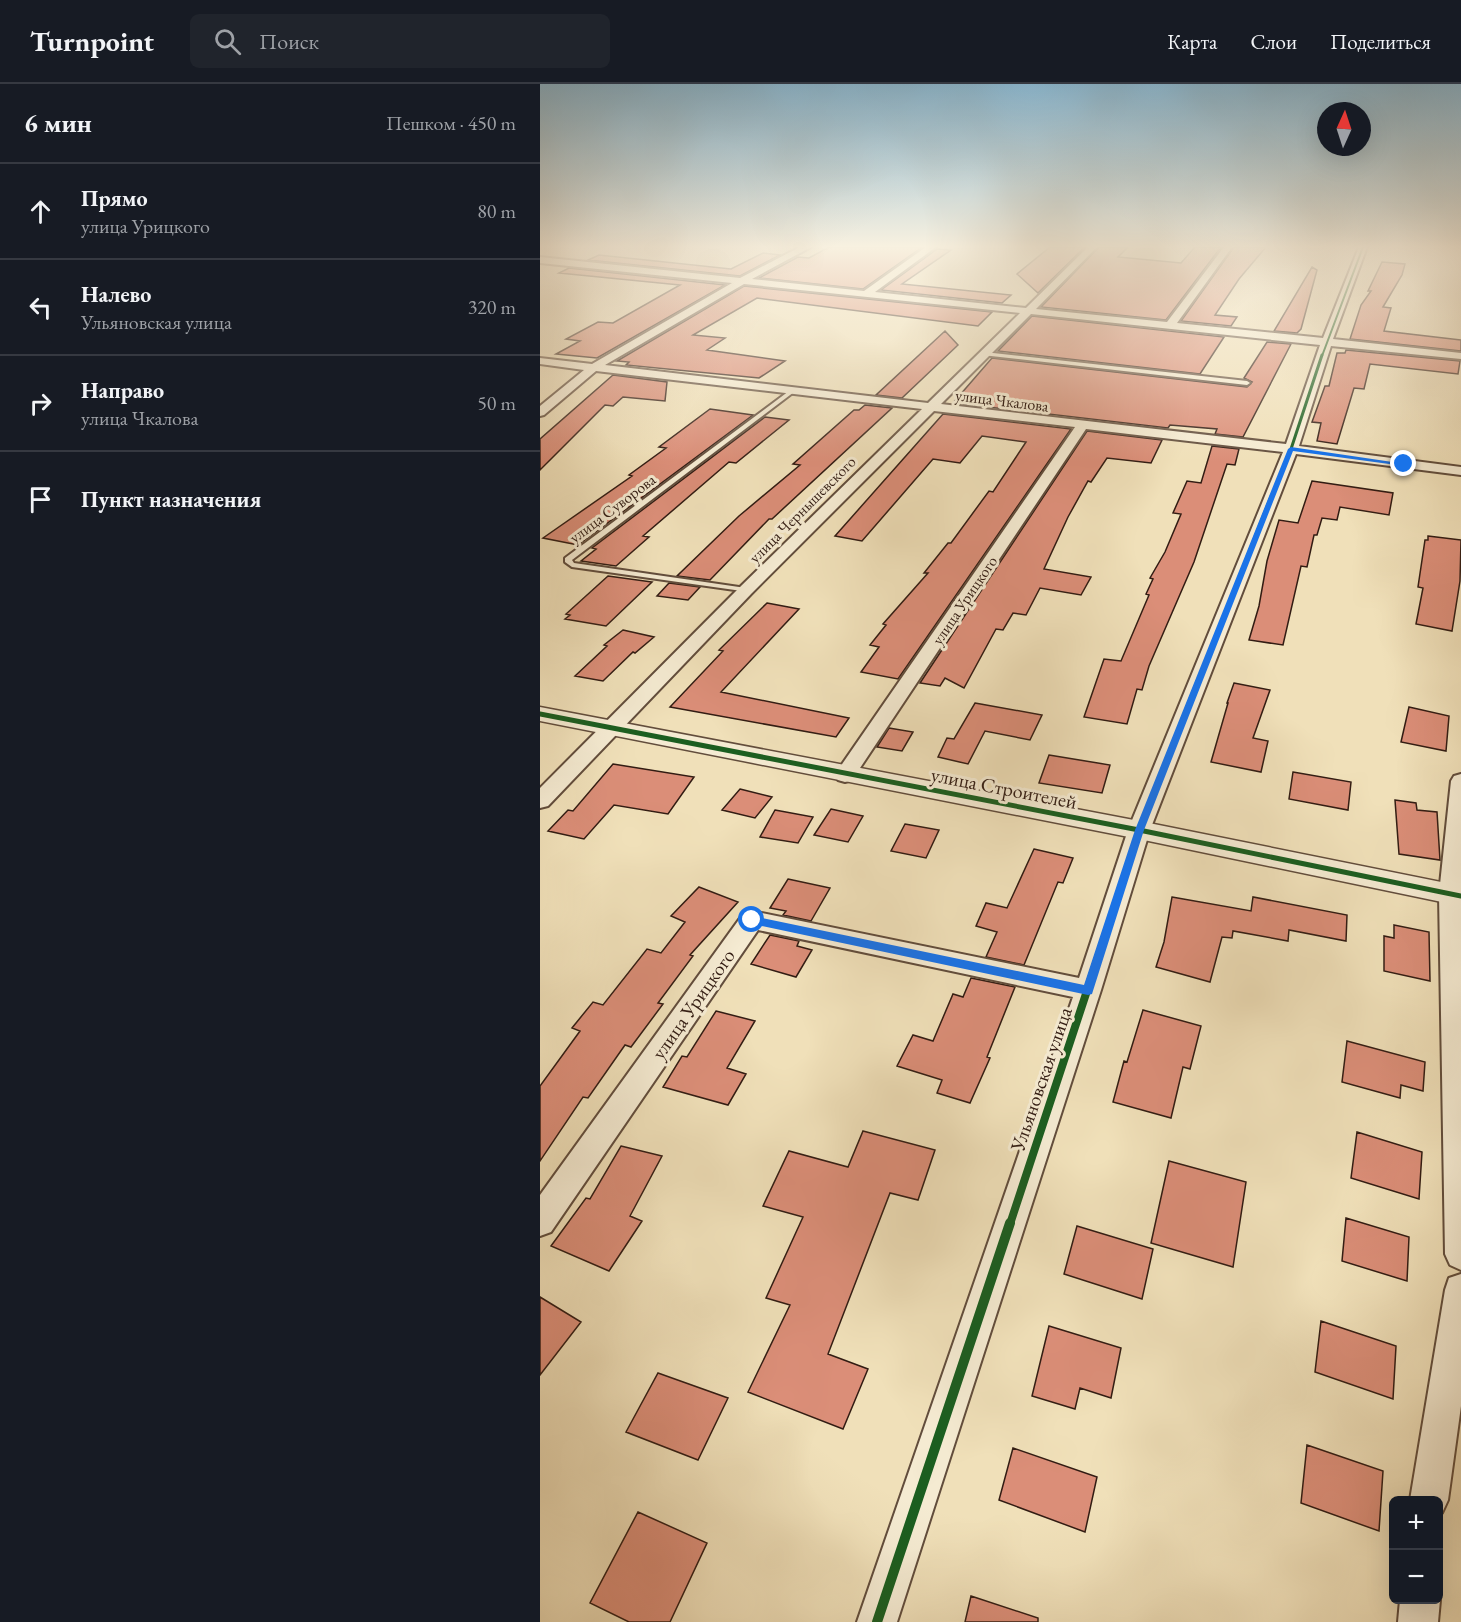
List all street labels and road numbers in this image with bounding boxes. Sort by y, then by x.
street label: улица Чкалова [954,384,1050,417]
street label: улица Чернышевского [744,451,860,567]
street label: улица Суворова [565,469,660,548]
street label: улица Урицкого [927,552,1002,649]
street label: улица Строителей [929,761,1080,815]
street label: улица Урицкого [645,944,741,1064]
street label: Ульяновская улица [1004,1003,1078,1156]

